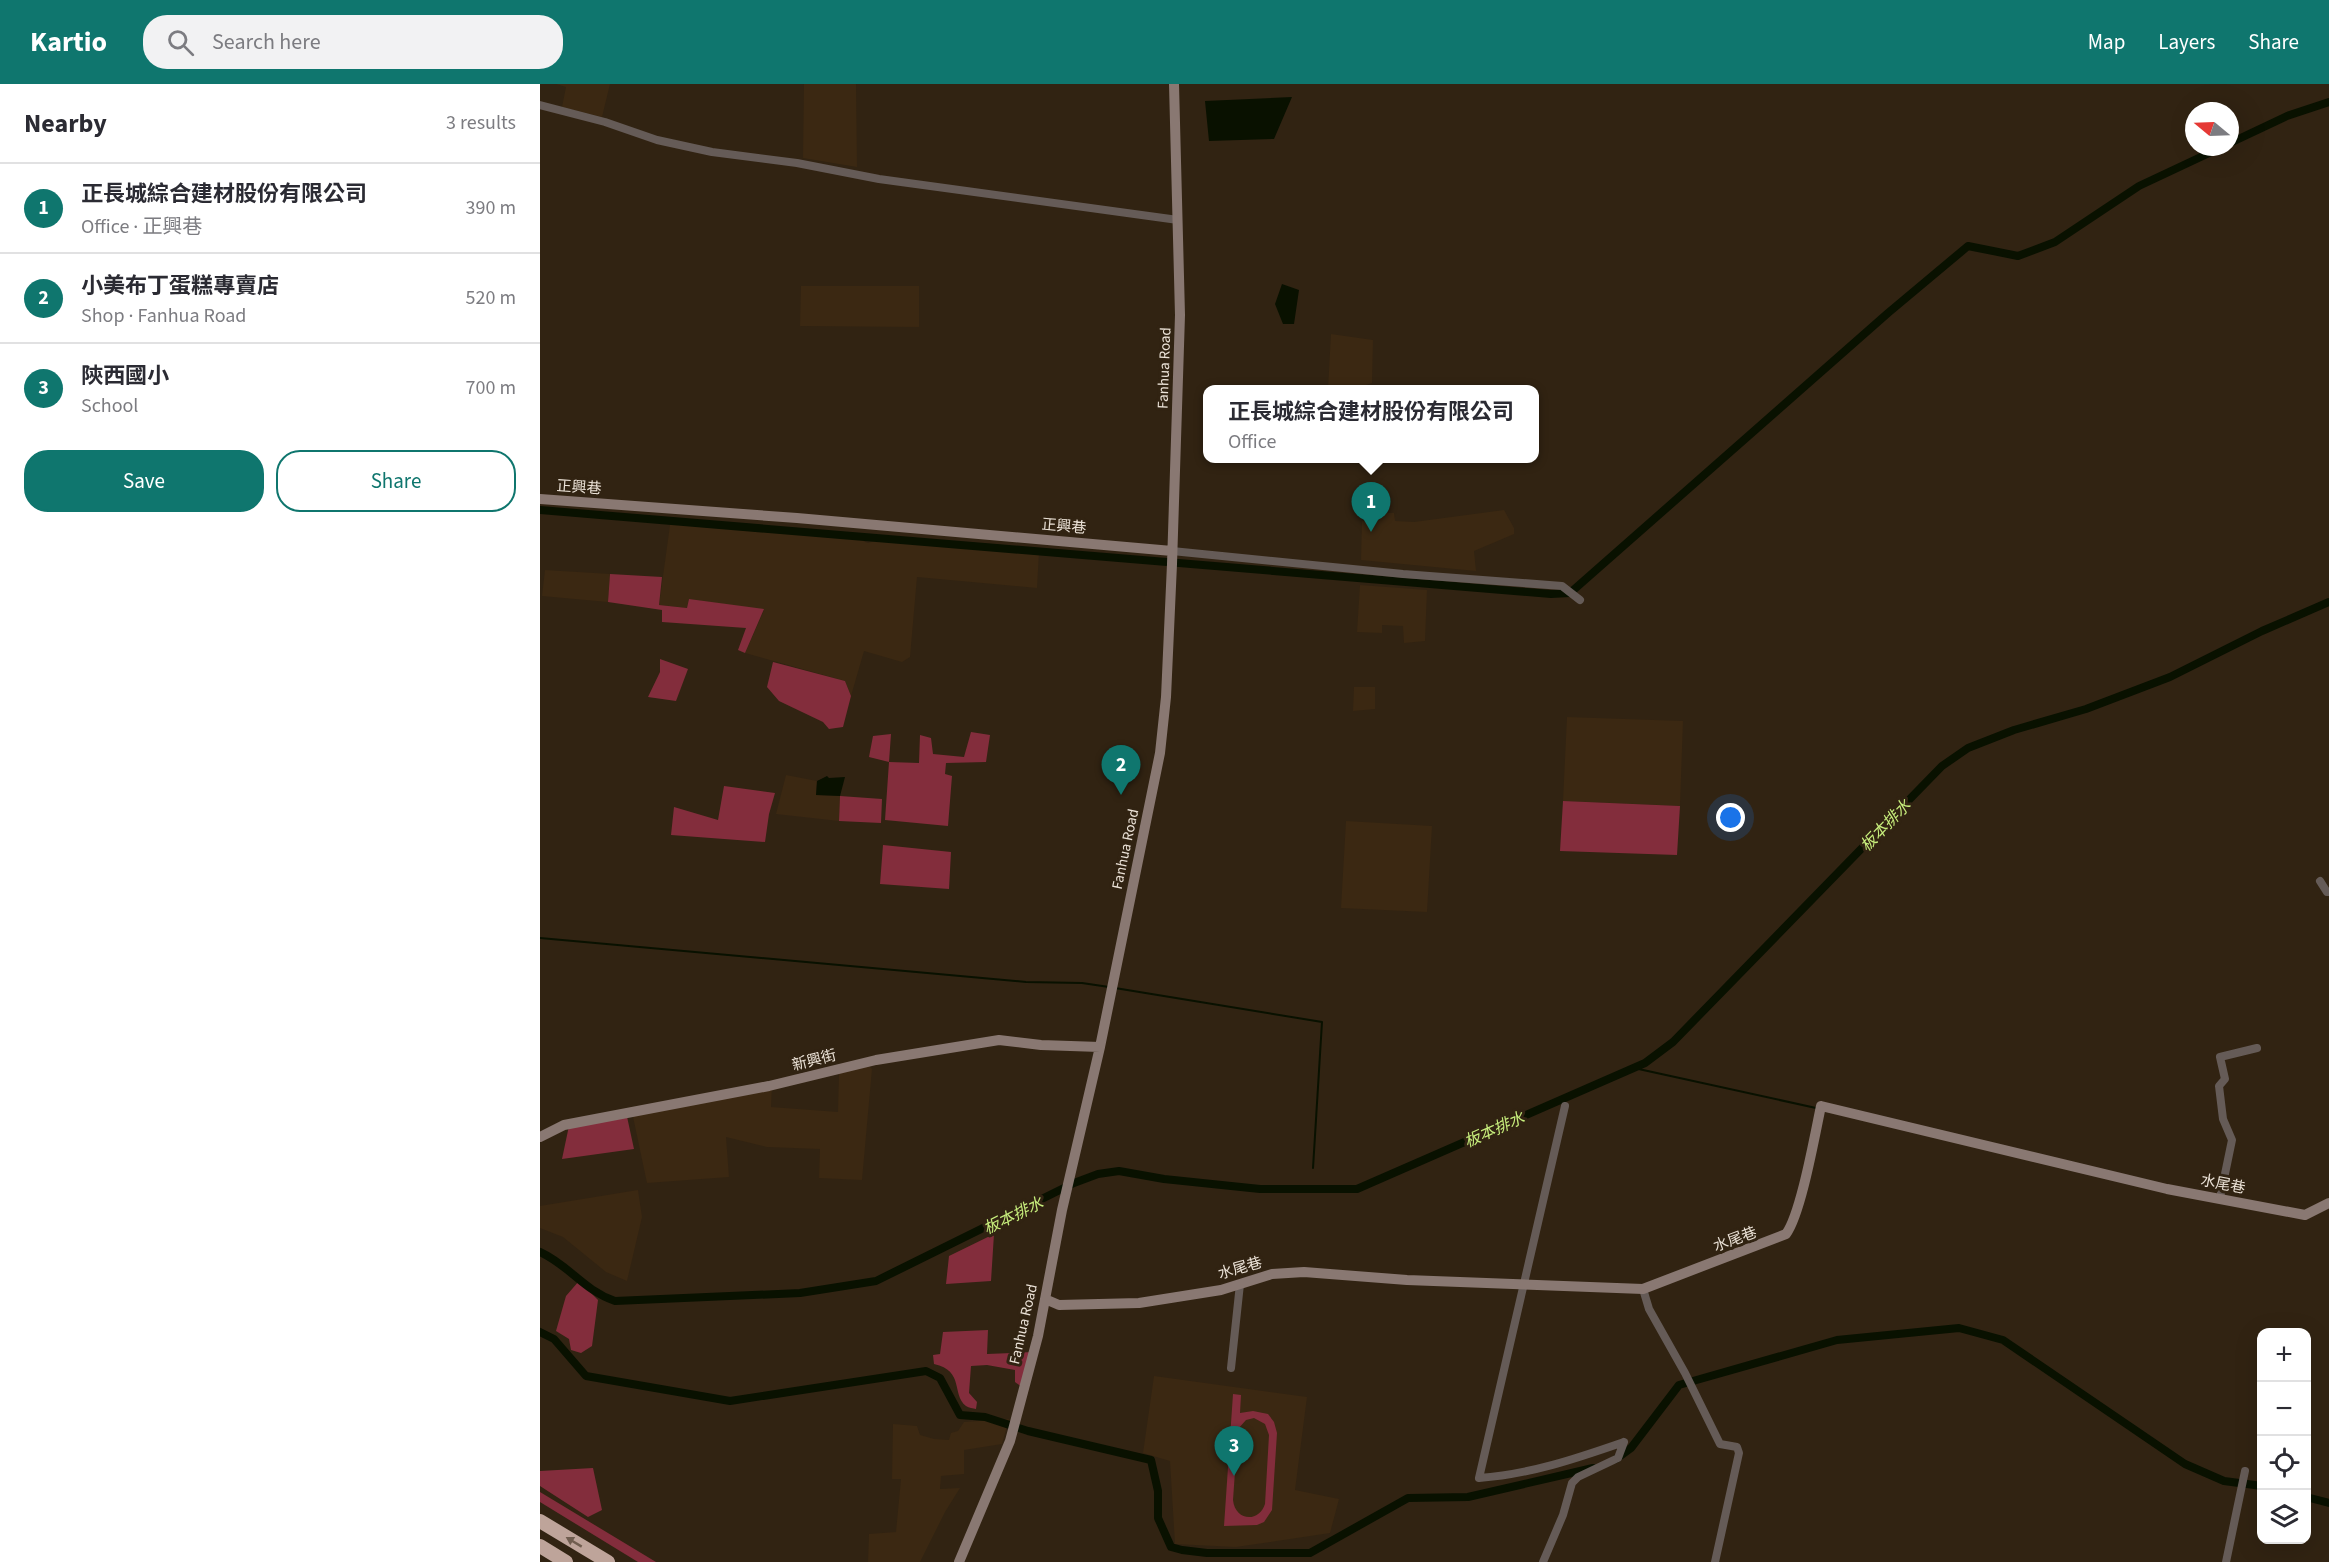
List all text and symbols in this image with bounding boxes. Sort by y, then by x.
search box [143,15,563,69]
text: Kartio [30,22,107,62]
icon: search [164,26,197,59]
text: Search here [212,26,321,58]
text: Map [2088,27,2125,57]
text: Layers [2158,27,2215,57]
text: Share [2248,27,2299,57]
north arrow [2185,102,2239,156]
text: Nearby [24,105,107,142]
text: 3 results [446,109,516,137]
text: 正長城綜合建材股份有限公司 [81,178,367,210]
text: 1 [38,194,49,222]
text: 390 m [466,194,516,222]
text: Office · 正興巷 [81,213,202,241]
text: 小美布丁蛋糕專賣店 [81,270,279,302]
text: 2 [38,284,49,312]
text: 520 m [466,284,516,312]
text: Shop · Fanhua Road [81,302,246,330]
street label: Fanhua Road [1153,327,1176,409]
text: 陝西國小 [81,360,169,392]
text: 3 [38,374,49,402]
text: 700 m [466,374,516,402]
popup [1203,385,1539,463]
text: School [81,392,138,420]
text: 正長城綜合建材股份有限公司 [1228,396,1514,428]
text: Office [1228,428,1276,456]
button: Save [24,450,264,512]
button: Share [276,450,516,512]
street label: 正興巷 [556,475,602,500]
pin: 1 [1352,482,1390,532]
street label: 正興巷 [1041,514,1087,539]
pin: 2 [1102,746,1140,795]
water label: 板本排水 [1856,794,1917,856]
your location [1716,803,1745,832]
street label: Fanhua Road [1107,807,1144,891]
street label: 新興街 [790,1045,839,1076]
water label: 板本排水 [1461,1106,1529,1153]
street label: 水尾巷 [2199,1170,2247,1199]
water label: 板本排水 [980,1192,1048,1240]
street label: 水尾巷 [1710,1222,1760,1257]
street label: 水尾巷 [1216,1252,1265,1285]
street label: Fanhua Road [1004,1282,1043,1366]
map controls [2257,1328,2311,1544]
button: + [2257,1328,2311,1382]
button: − [2257,1382,2311,1436]
pin: 3 [1214,1426,1254,1476]
button: locate [2257,1436,2311,1490]
button: layers [2257,1490,2311,1544]
one-way arrow [566,1536,582,1547]

